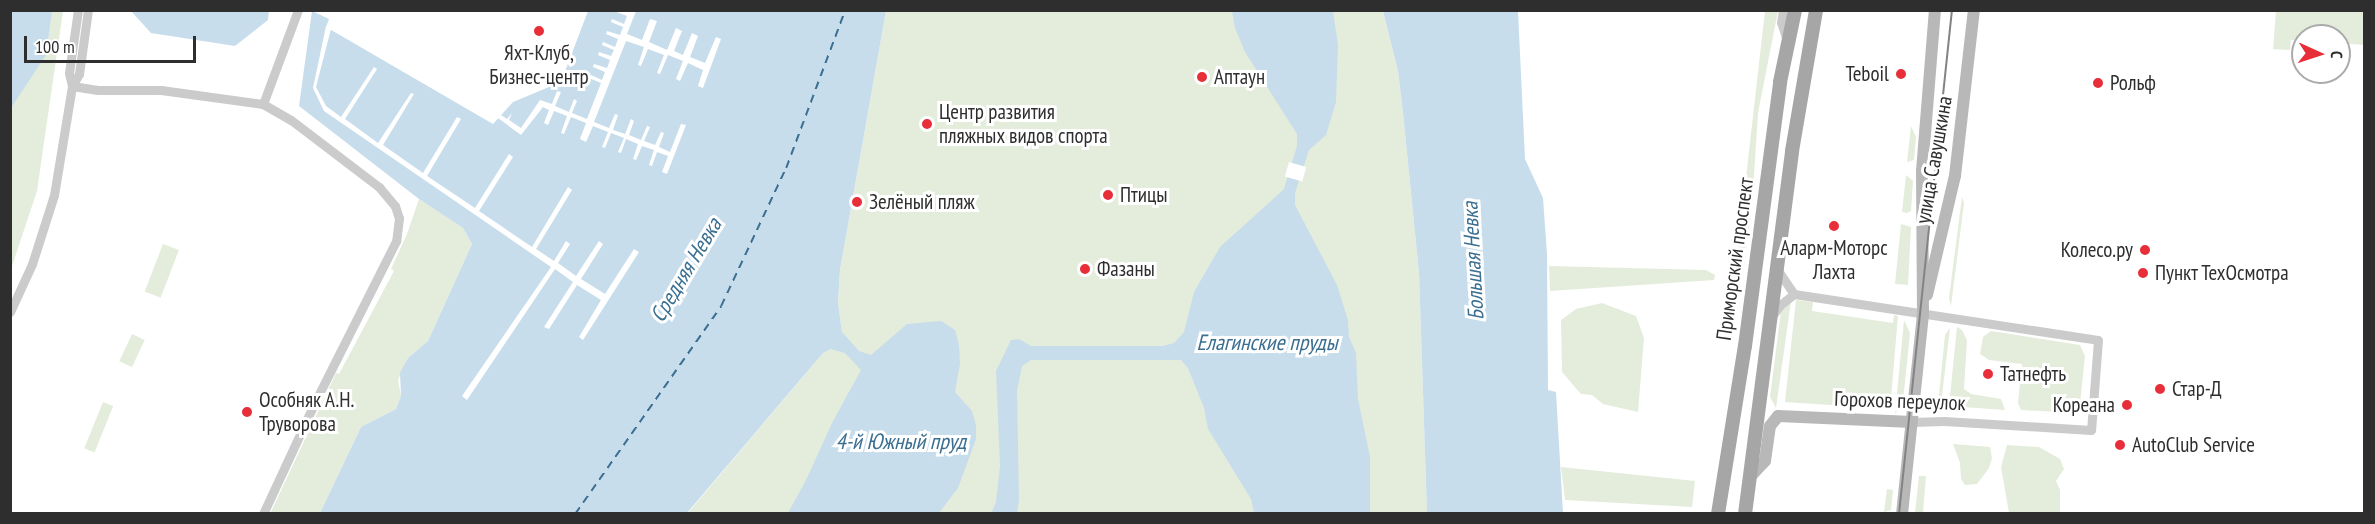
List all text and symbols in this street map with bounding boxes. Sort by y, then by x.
scale bar [27,24,200,62]
marker: Яхт-Клуб, Бизнес-центр [532,24,546,38]
north arrow [2291,24,2351,84]
text: 100 m [35,35,75,58]
place label: Яхт-Клуб, Бизнес-центр [489,40,589,90]
text: С [2327,51,2347,59]
place label: Teboil [1845,61,1889,87]
place label: Аптаун [1214,64,1265,90]
marker: Teboil [1894,67,1908,81]
marker: Аптаун [1195,70,1209,84]
place label: Рольф [2110,70,2156,96]
marker: Рольф [2091,76,2105,90]
street label: улица Савушкина [1910,94,1958,226]
place label: Центр развития пляжных видов спорта [939,99,1108,149]
marker: Центр развития пляжных видов спорта [920,117,934,131]
street label: Приморский проспект [1711,176,1759,342]
place label: Птицы [1120,182,1168,208]
marker: Птицы [1101,188,1115,202]
place label: Зелёный пляж [869,189,975,215]
marker: Зелёный пляж [850,195,864,209]
water label: Большая Невка [1457,201,1489,321]
water label: Средняя Невка [645,213,727,327]
marker: Аларм-Моторс Лахта [1827,219,1841,233]
place label: Аларм-Моторс Лахта [1780,235,1888,285]
place label: Колесо.ру [2061,237,2133,263]
marker: Колесо.ру [2138,243,2152,257]
place label: Фазаны [1097,256,1155,282]
place label: Пункт ТехОсмотра [2155,260,2290,286]
marker: Фазаны [1078,262,1092,276]
marker: Пункт ТехОсмотра [2136,266,2150,280]
water label: Елагинские пруды [1197,330,1337,356]
place label: Татнефть [2000,361,2066,387]
marker: Татнефть [1981,367,1995,381]
place label: Стар-Д [2172,376,2222,402]
marker: Стар-Д [2153,382,2167,396]
street label: Горохов переулок [1834,386,1966,416]
place label: Особняк А.Н. Труворова [259,387,355,437]
place label: Кореана [2053,392,2115,418]
marker: Кореана [2120,398,2134,412]
marker: Особняк А.Н. Труворова [240,405,254,419]
water label: 4-й Южный пруд [836,429,966,455]
place label: AutoClub Service [2132,432,2255,458]
marker: AutoClub Service [2113,438,2127,452]

